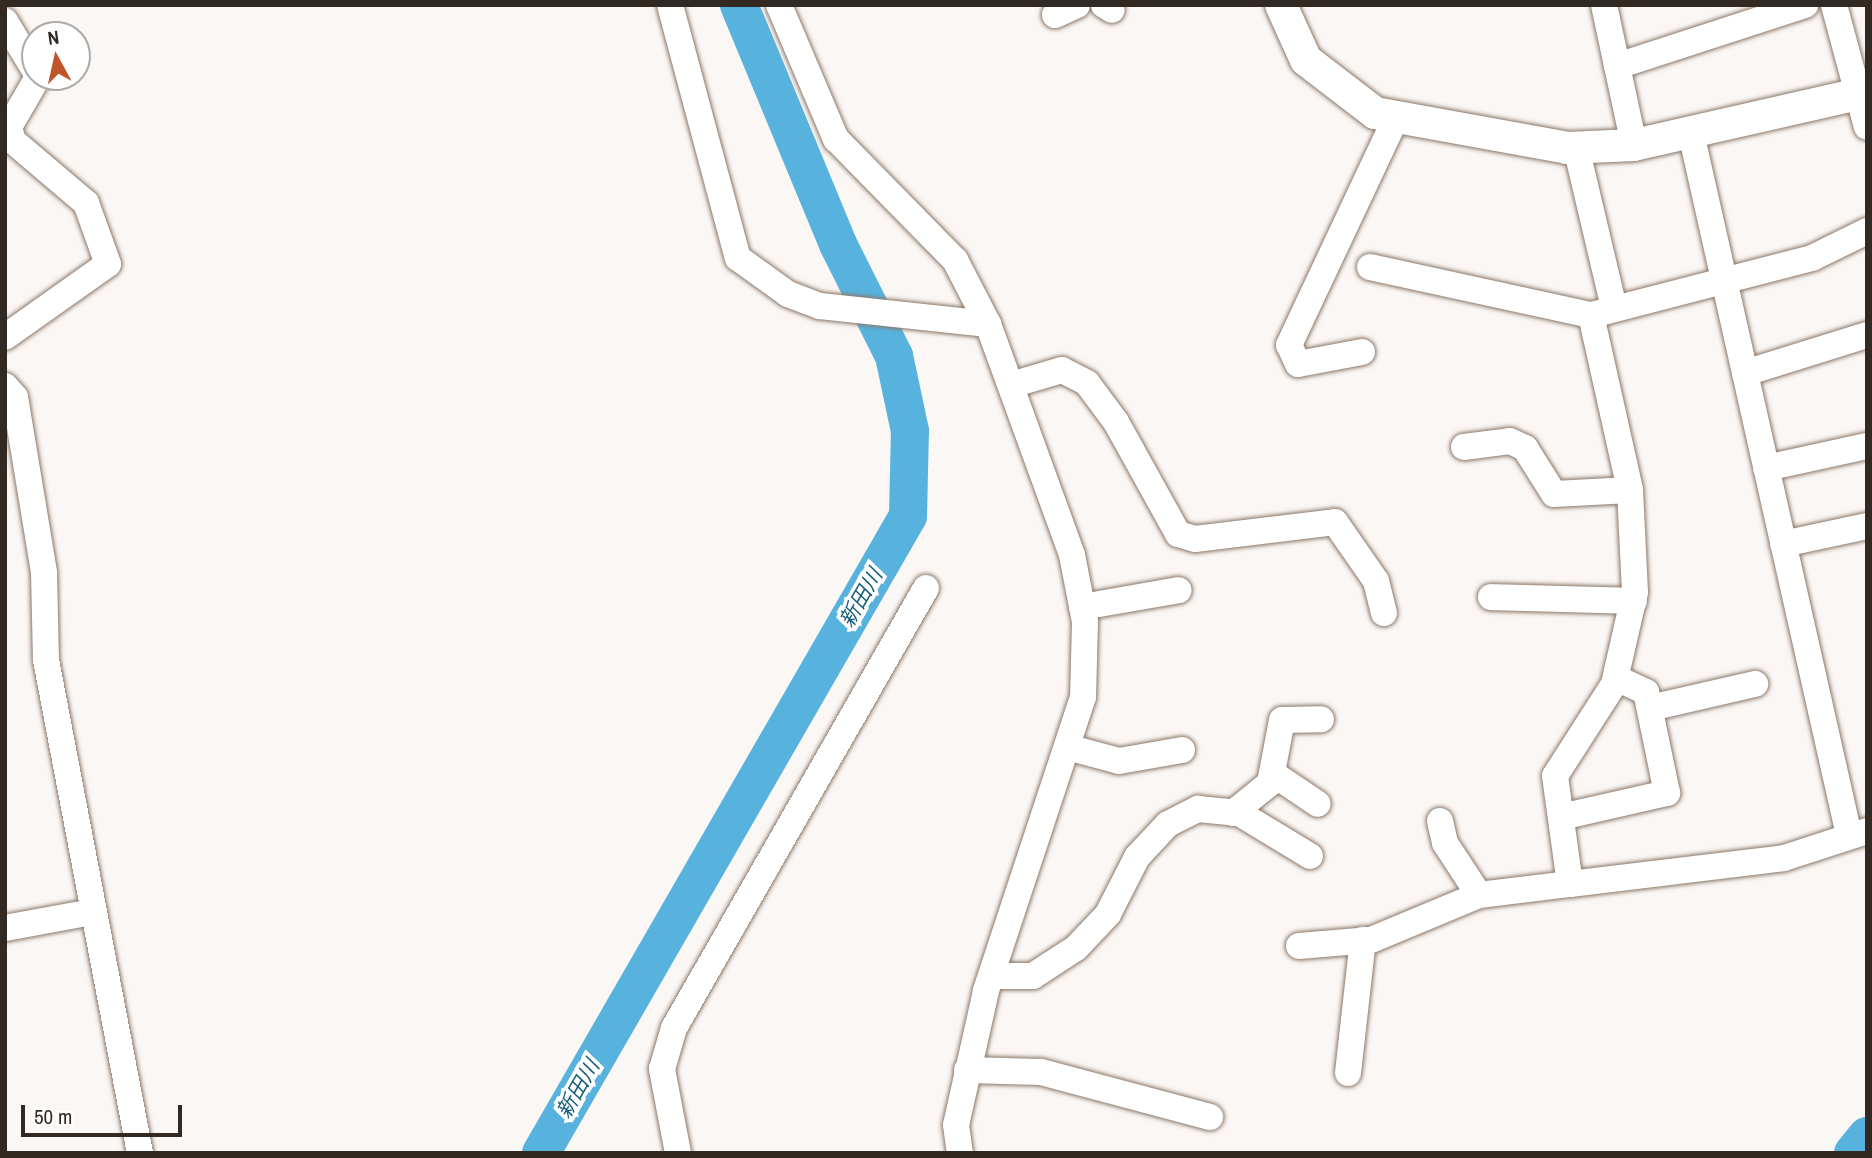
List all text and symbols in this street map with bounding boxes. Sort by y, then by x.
north arrow [21,21,91,91]
text: N [46,24,61,51]
water label: 新田川 [834,564,888,632]
water label: 新田川 [551,1055,605,1123]
scale bar [24,1092,186,1136]
text: 50 m [34,1102,72,1131]

